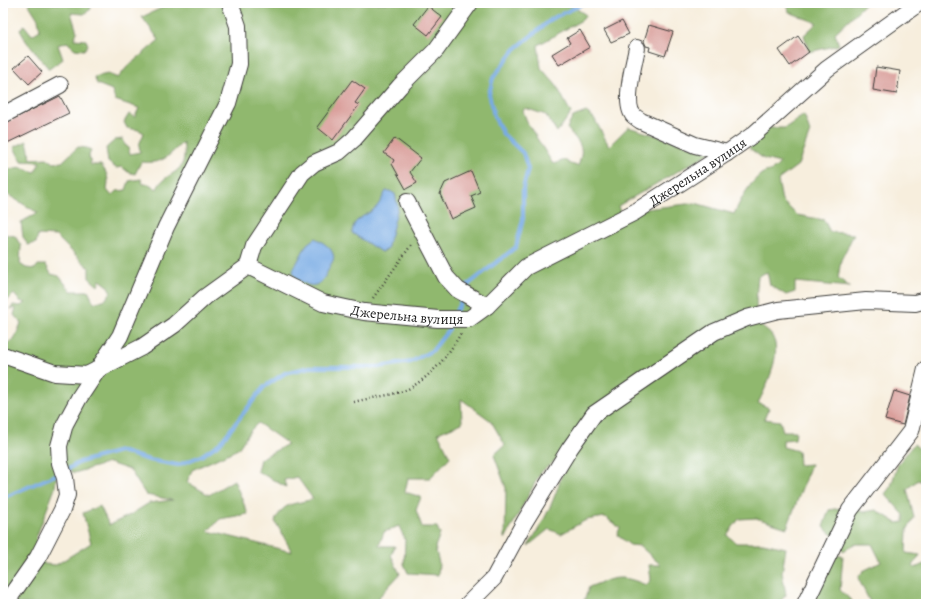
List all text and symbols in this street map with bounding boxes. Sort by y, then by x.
street label: Джерельна вулиця [645,133,751,211]
street label: Джерельна вулиця [349,300,463,329]

